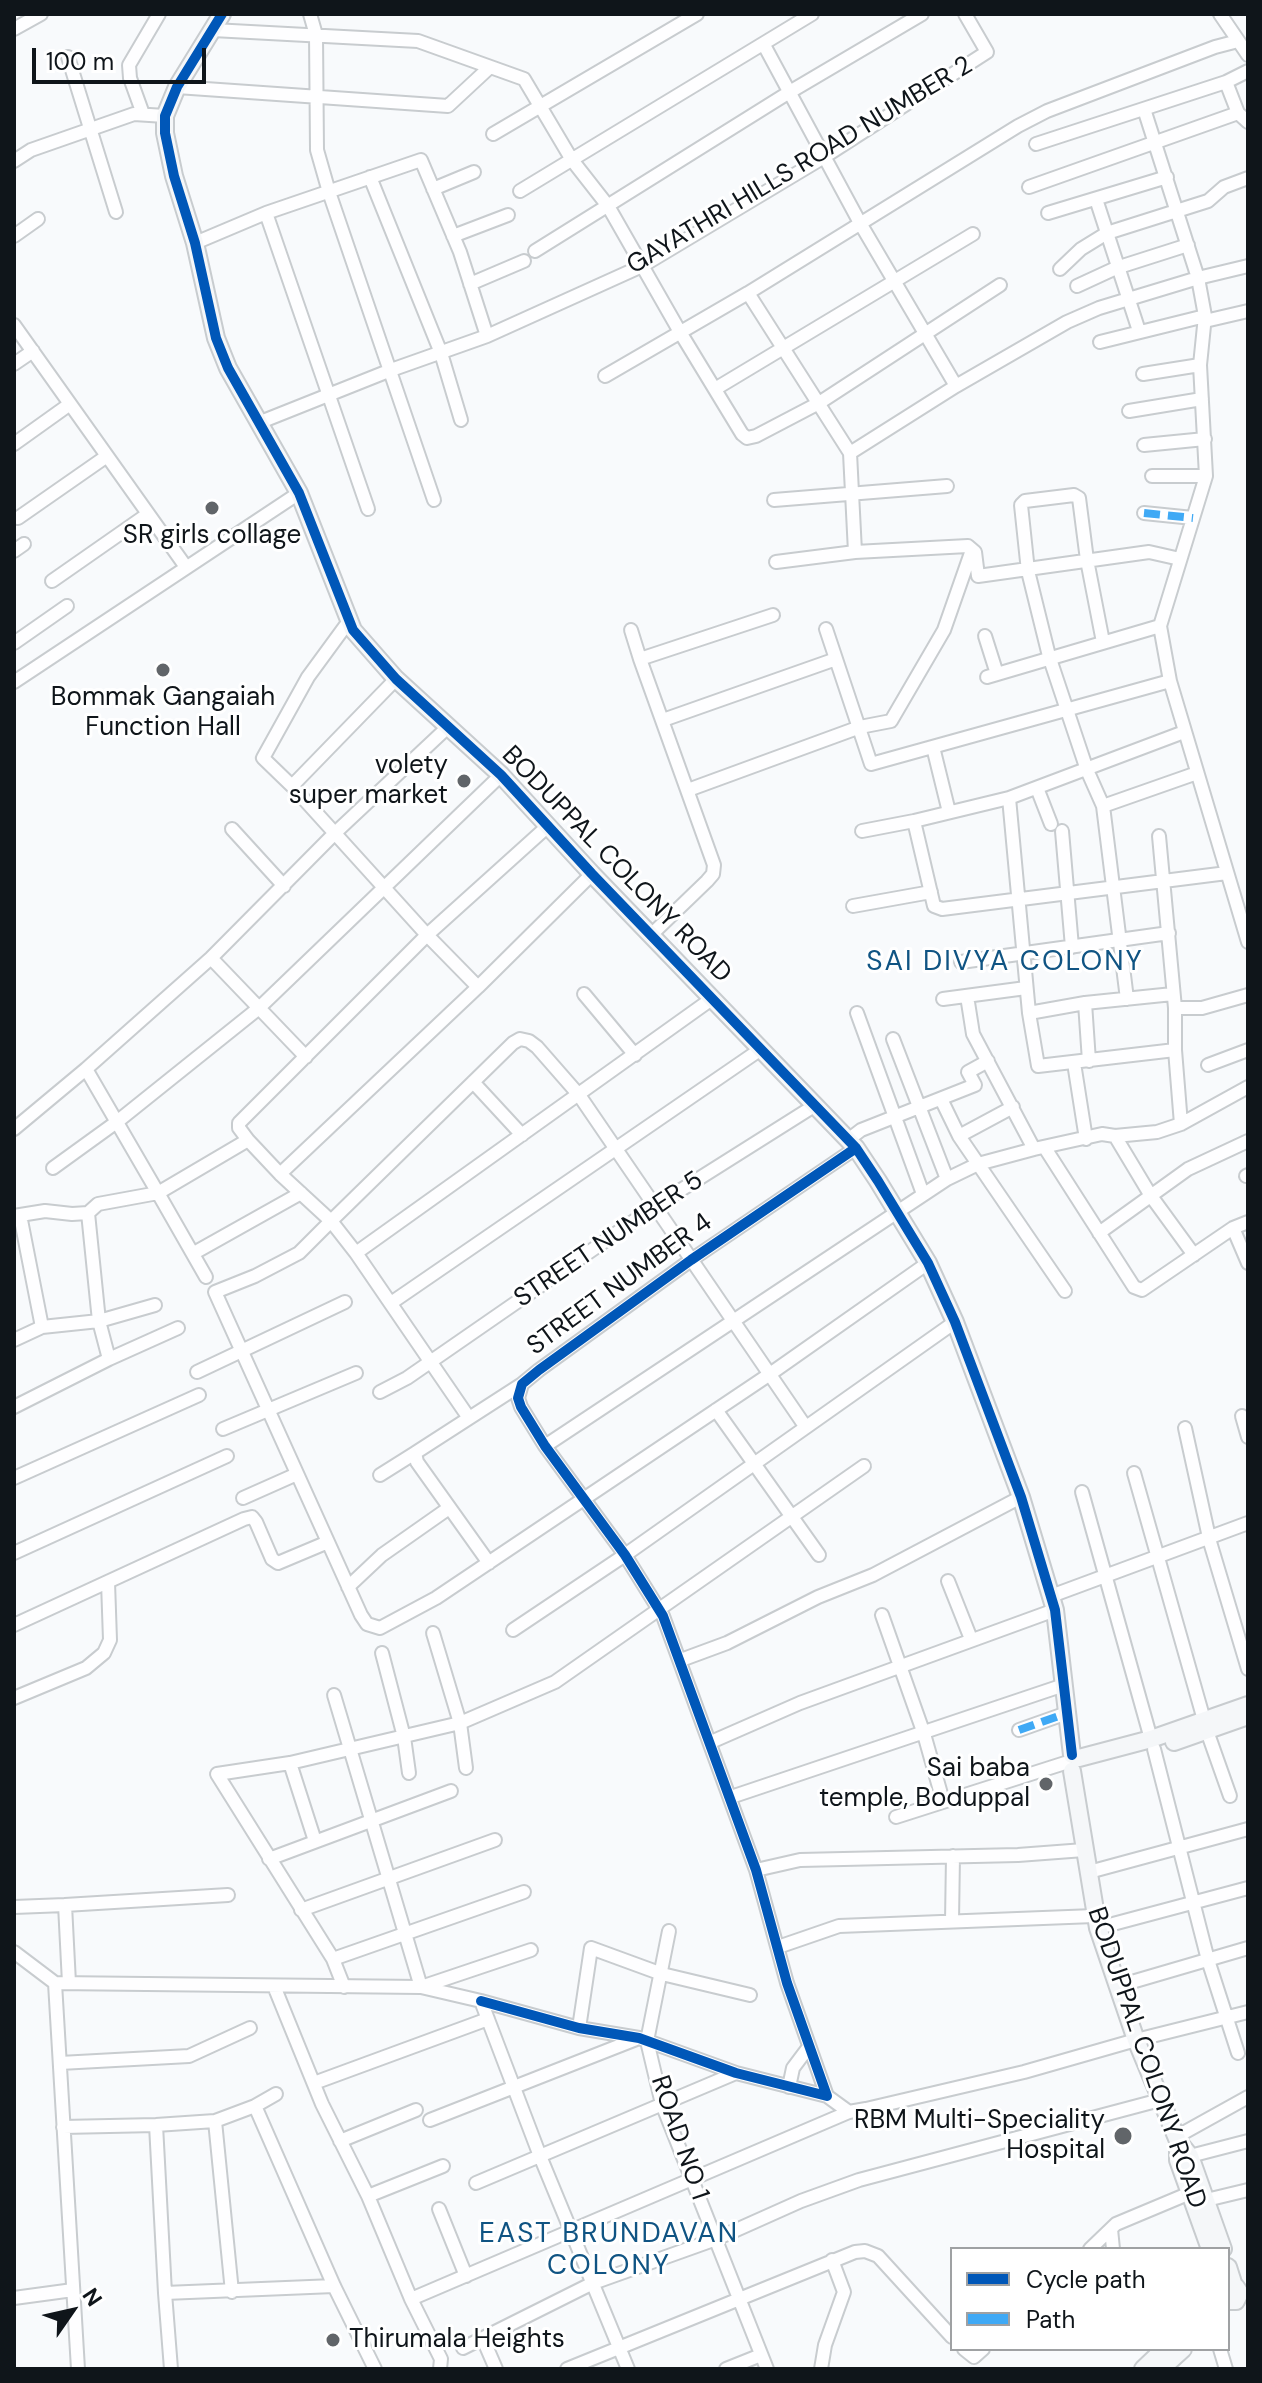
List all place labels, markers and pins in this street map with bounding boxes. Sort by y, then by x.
marker: SR girls collage [203,499,221,517]
place label: SR girls collage [123,520,301,552]
marker: Bommak Gangaiah Function Hall [154,661,172,679]
place label: Bommak Gangaiah Function Hall [51,682,275,744]
place label: volety super market [289,750,448,812]
marker: volety super market [455,772,473,790]
place label: Sai baba temple, Boduppal [819,1753,1030,1814]
marker: Sai baba temple, Boduppal [1037,1775,1055,1793]
place label: RBM Multi-Speciality Hospital [854,2105,1105,2166]
marker: RBM Multi-Speciality Hospital [1112,2125,1134,2147]
place label: Thirumala Heights [349,2324,565,2356]
marker: Thirumala Heights [324,2331,342,2349]

